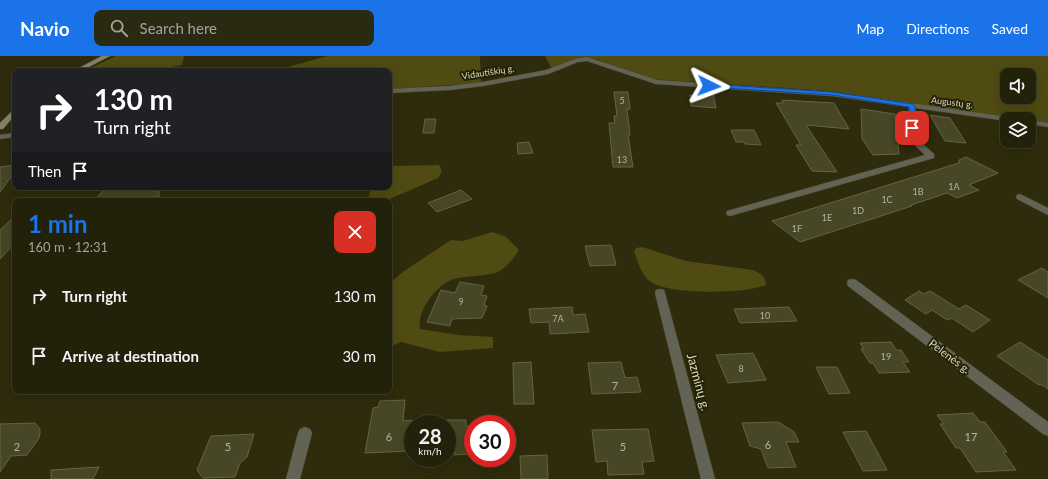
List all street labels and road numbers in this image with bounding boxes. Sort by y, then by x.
street label: Vidautiškių g. [461,62,515,82]
street label: Augustų g. [931,94,973,110]
street label: Pelenės g. [927,336,973,376]
street label: Jazminų g. [684,351,714,413]

